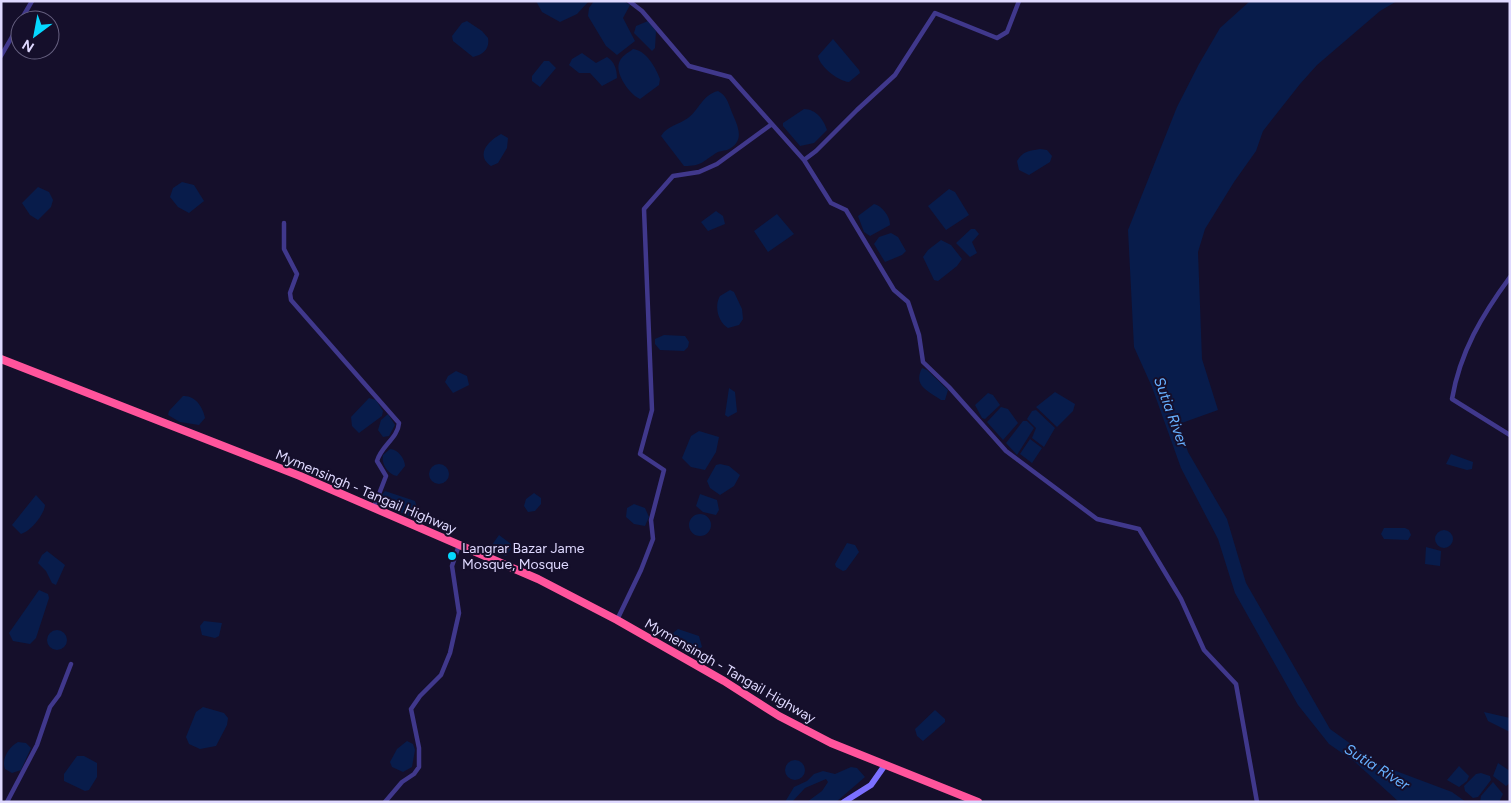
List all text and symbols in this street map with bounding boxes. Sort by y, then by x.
north arrow [10,10,60,60]
text: N [19,36,37,56]
water label: Sutia River [1150,375,1192,450]
street label: Mymensingh - Tangail Highway [273,446,460,538]
place label: Langrar Bazar Jame Mosque, Mosque [462,540,585,573]
marker: Langrar Bazar Jame Mosque, Mosque [446,550,458,562]
street label: Mymensingh - Tangail Highway [641,615,819,727]
water label: Sutia River [1341,740,1414,795]

